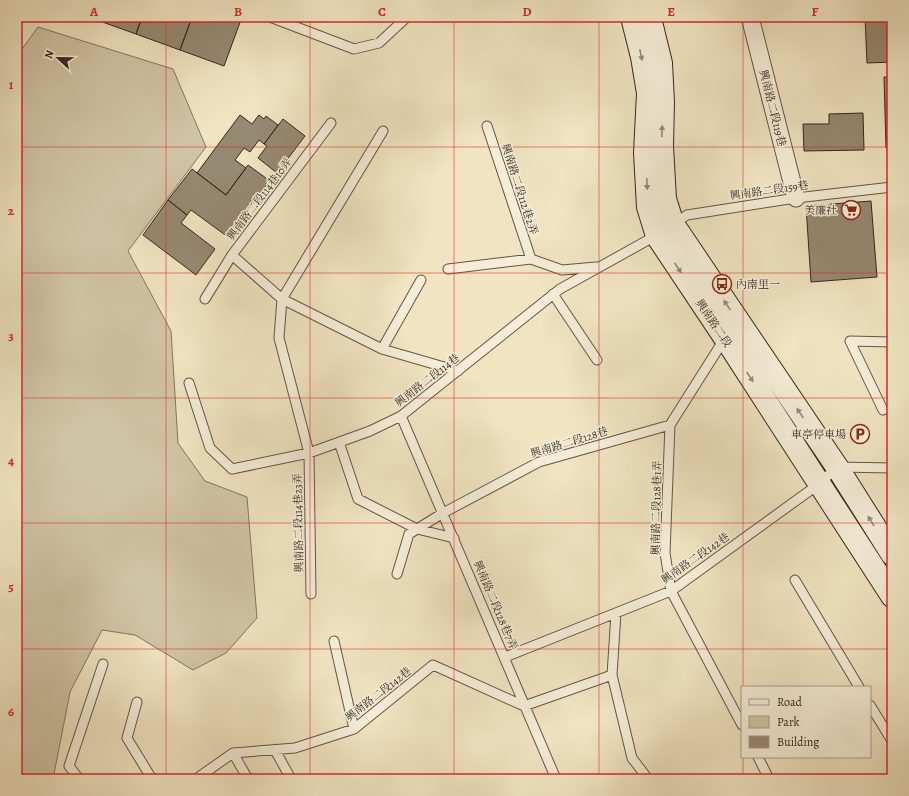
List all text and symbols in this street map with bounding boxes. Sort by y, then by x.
text: A [89,3,99,20]
text: B [234,3,242,20]
text: C [378,3,386,20]
text: D [522,3,532,20]
text: E [667,3,675,20]
text: F [812,3,819,20]
north arrow [38,38,78,78]
text: N [41,48,58,61]
one-way arrow [639,49,645,61]
street label: 興南路二段119巷 [756,68,789,148]
text: 1 [9,76,14,93]
one-way arrow [659,125,666,137]
street label: 興南路二段112巷2弄 [498,142,541,237]
street label: 興南路二段114巷10弄 [224,155,295,243]
one-way arrow [643,178,650,190]
street label: 興南路二段159巷 [729,178,809,203]
supermarket icon: 美廉社 [840,199,862,221]
text: 2 [8,202,15,219]
place label: 美廉社 [804,203,837,218]
one-way arrow [674,263,682,273]
bus stop icon: 內南里一 [711,273,733,295]
place label: 內南里一 [736,277,780,292]
street label: 興南路二段 [692,296,735,350]
one-way arrow [723,299,730,311]
text: 3 [8,327,14,344]
street label: 興南路二段114巷 [392,350,463,410]
one-way arrow [746,372,754,382]
one-way arrow [796,407,804,418]
parking icon: 車亭停車場 [849,423,871,445]
street label: 興南路二段128巷 [529,424,610,461]
place label: 車亭停車場 [791,427,846,442]
text: 4 [8,452,14,469]
street label: 興南路二段128巷1弄 [648,460,665,556]
street label: 興南路二段114巷23弄 [290,473,307,573]
one-way arrow [867,516,875,526]
street label: 興南路二段142巷 [658,529,732,587]
street label: 興南路二段128巷7弄 [470,558,521,652]
text: 5 [8,578,14,595]
street label: 興南路二段142巷 [342,664,414,725]
legend [741,686,871,758]
text: Road [777,694,803,710]
text: 6 [8,703,14,720]
text: Park [777,714,800,730]
text: Building [777,734,819,750]

